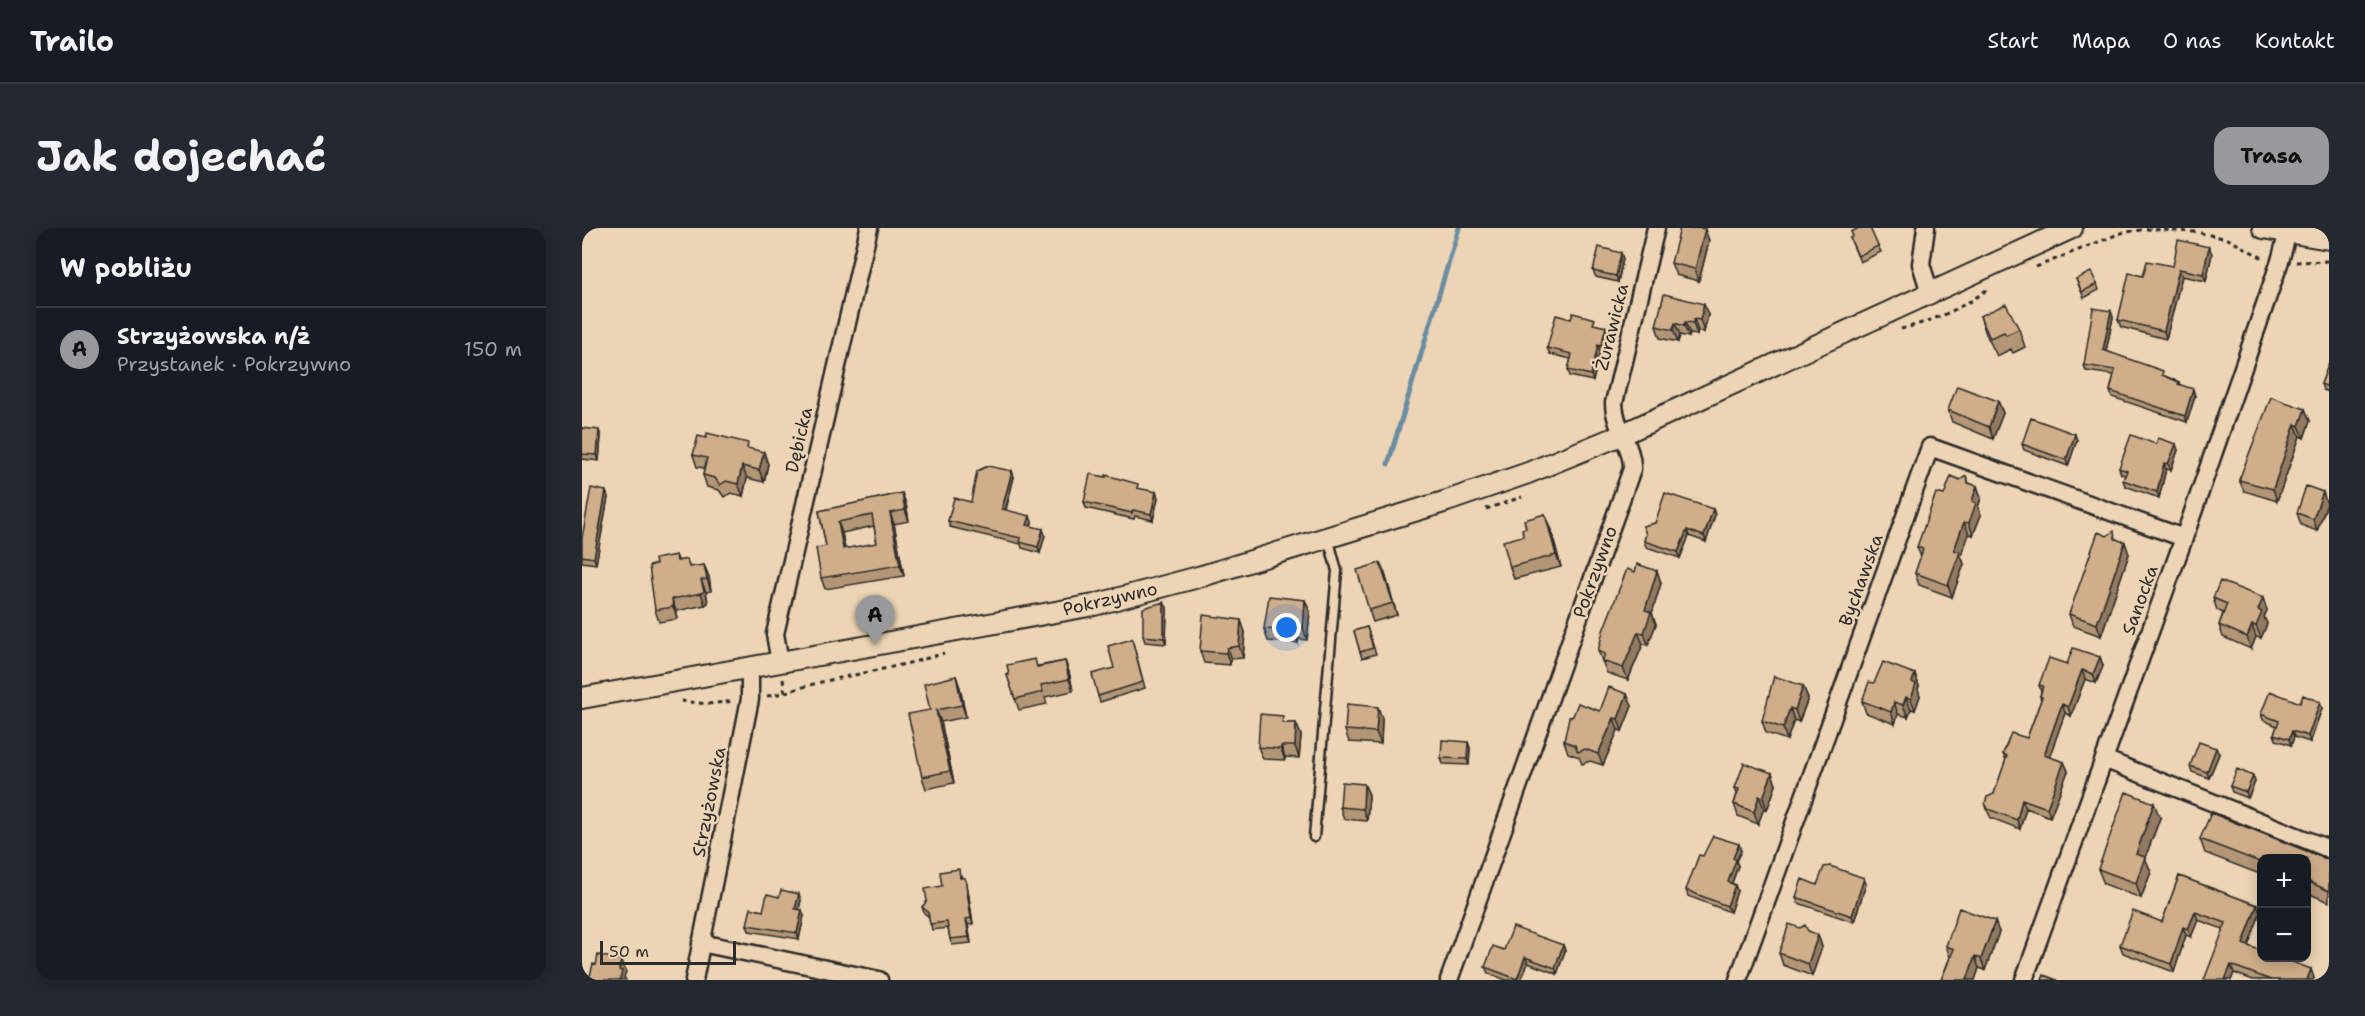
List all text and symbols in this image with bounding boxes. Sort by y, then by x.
text: Trailo [30,22,114,60]
text: Start [1988,27,2039,55]
text: Mapa [2072,27,2130,55]
text: O nas [2163,27,2222,55]
text: Kontakt [2255,27,2335,55]
button: Trasa [2214,127,2329,185]
text: Jak dojechać [36,128,326,184]
text: W pobliżu [60,250,192,285]
street label: Żurawicka [1590,281,1634,373]
text: Strzyżowska n/ż [117,322,311,351]
text: A [72,336,87,362]
text: 150 m [464,336,522,362]
text: Przystanek · Pokrzywno [117,351,351,377]
street label: Dębicka [780,405,818,475]
street label: Pokrzywno [1567,523,1623,621]
street label: Bychawska [1833,531,1889,629]
street label: Sanocka [2116,562,2164,638]
street label: Pokrzywno [1060,576,1160,622]
pin: A [856,596,894,645]
your location [1272,613,1301,642]
street label: Strzyżowska [687,745,731,859]
map controls [2257,854,2311,962]
button: + [2257,854,2311,908]
button: − [2257,908,2311,962]
scale bar [600,938,736,966]
text: 50 m [609,941,649,962]

